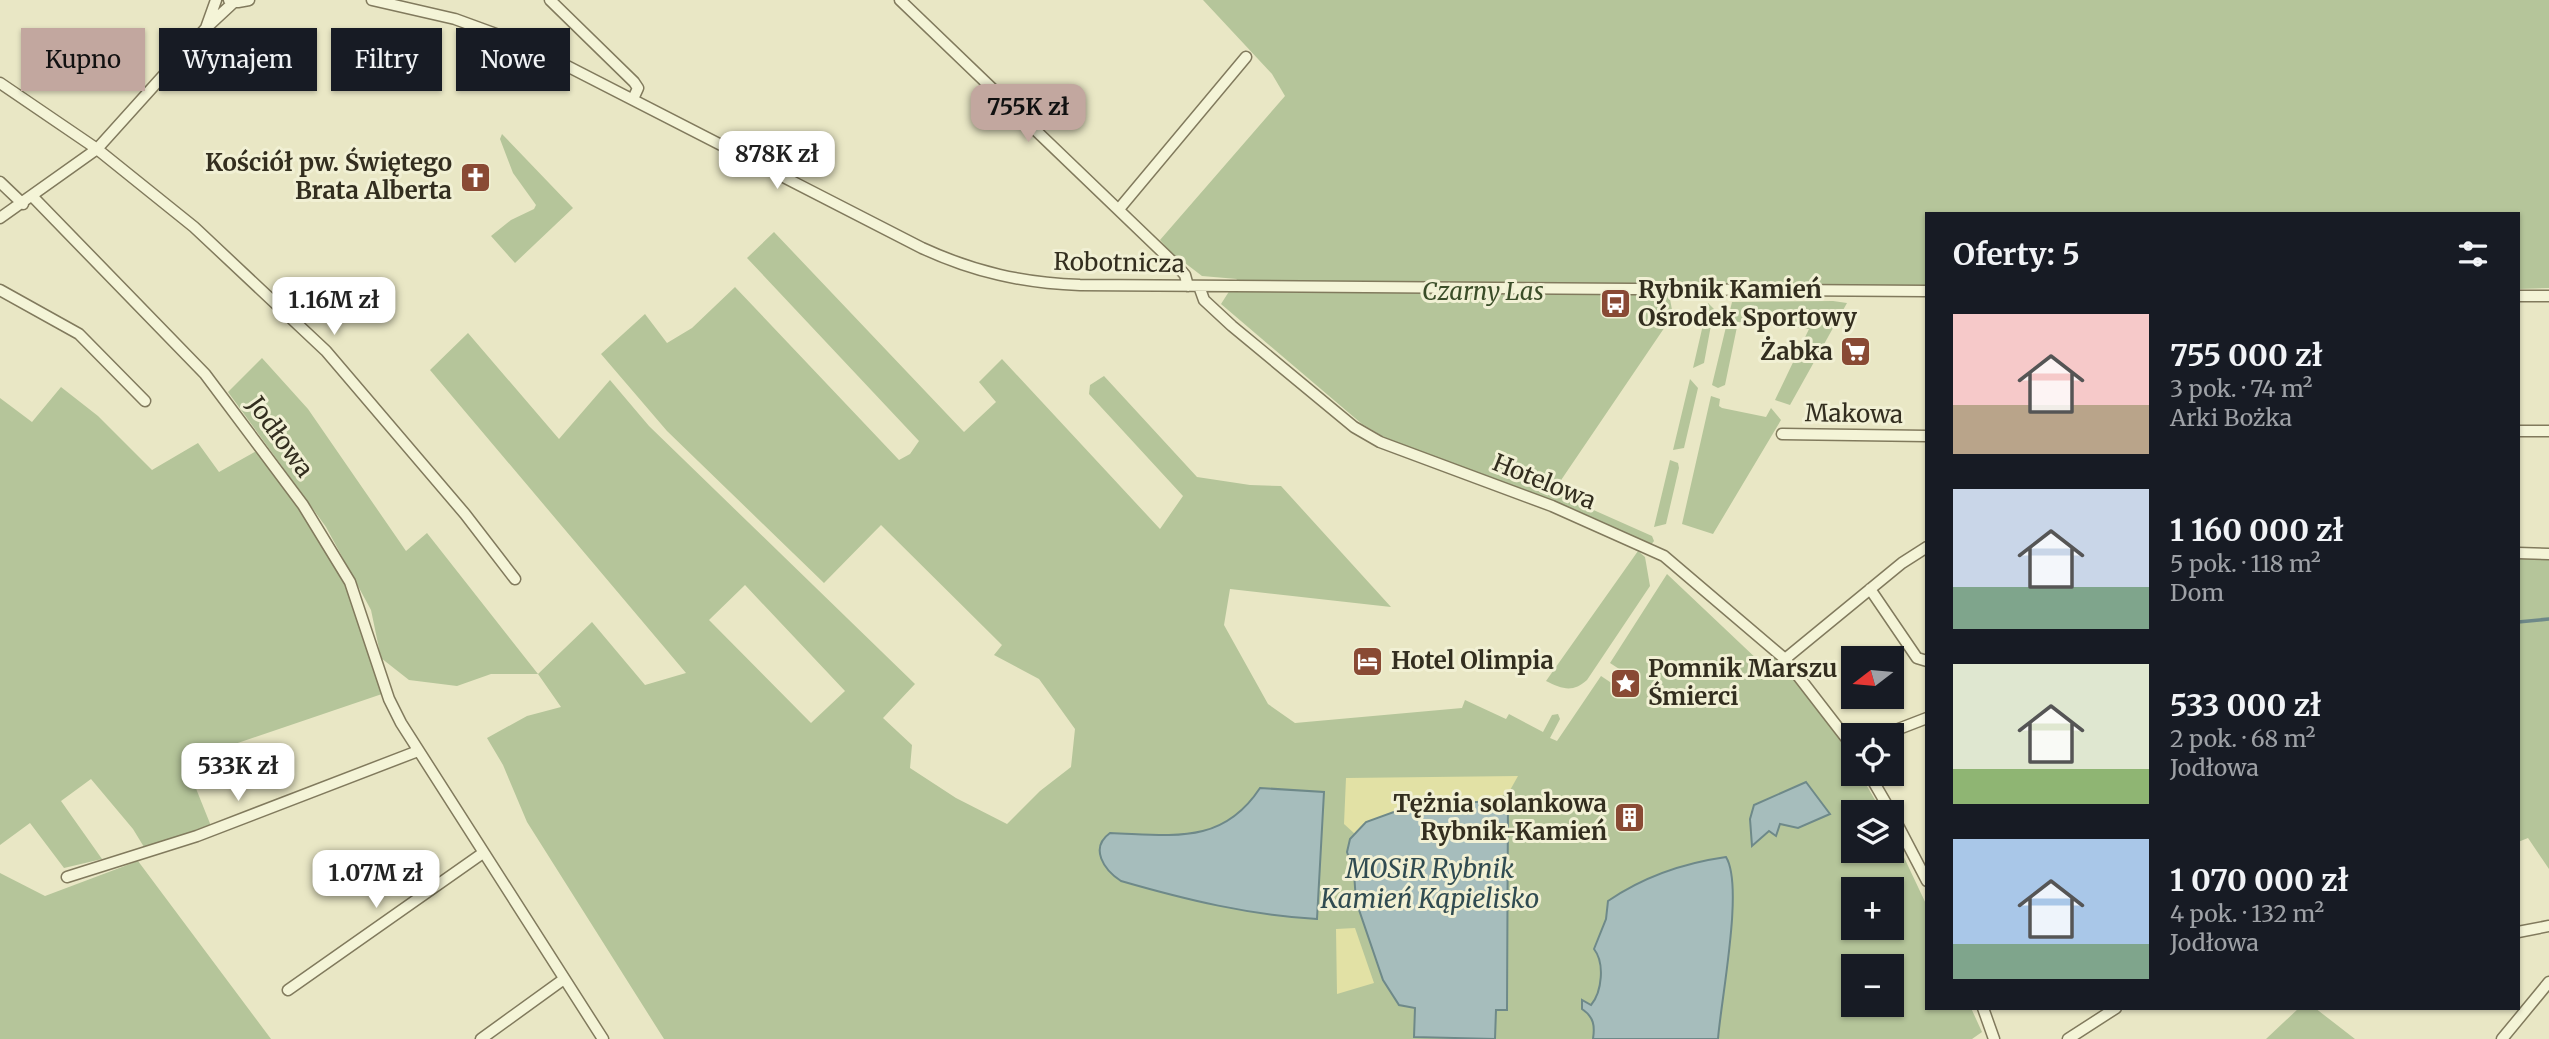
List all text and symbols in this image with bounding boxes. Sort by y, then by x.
chip: Kupno [21,28,145,91]
chip: Wynajem [159,28,317,91]
chip: Filtry [331,28,442,91]
chip: Nowe [456,28,570,91]
pin: 755K zł [963,85,1093,144]
text: 755K zł [987,92,1069,121]
pin: 878K zł [712,132,842,191]
text: 878K zł [735,139,819,168]
place label: Kościół pw. Świętego Brata Alberta [205,147,452,206]
church icon: Kościół pw. Świętego Brata Alberta [458,160,492,194]
text: Oferty: 5 [1953,235,2080,273]
icon: filters [2454,235,2492,273]
street label: Robotnicza [1053,246,1185,279]
place label: Rybnik Kamień Ośrodek Sportowy [1638,274,1858,333]
park label: Czarny Las [1422,276,1544,307]
pin: 1.16M zł [262,278,406,337]
text: 1.16M zł [288,285,380,314]
bus stop icon: Rybnik Kamień Ośrodek Sportowy [1598,287,1632,321]
supermarket icon: Żabka [1839,335,1873,369]
place label: Żabka [1760,336,1833,367]
text: 755 000 zł [2170,336,2323,374]
icon: home [2009,342,2093,426]
text: 3 pok. · 74 m² [2170,374,2313,403]
street label: Jodłowa [240,389,320,483]
street label: Makowa [1805,397,1904,430]
text: Arki Bożka [2170,403,2292,432]
street label: Hotelowa [1488,447,1600,516]
text: 1 160 000 zł [2170,511,2344,549]
icon: home [2009,517,2093,601]
text: 5 pok. · 118 m² [2170,549,2321,578]
text: Dom [2170,578,2224,607]
hotel icon: Hotel Olimpia [1351,644,1385,678]
place label: Hotel Olimpia [1391,645,1554,676]
north arrow [1841,646,1904,709]
map controls [1841,646,1904,1017]
place label: Pomnik Marszu Śmierci [1648,653,1838,712]
place icon: Pomnik Marszu Śmierci [1608,666,1642,700]
text: 533 000 zł [2170,686,2321,724]
icon: home [2009,692,2093,776]
button: locate [1841,723,1904,786]
text: 2 pok. · 68 m² [2170,724,2315,753]
pin: 533K zł [173,744,303,803]
text: 533K zł [197,751,279,780]
text: Jodłowa [2170,753,2259,782]
place label: Tężnia solankowa Rybnik-Kamień [1393,788,1607,847]
button: layers [1841,800,1904,863]
building icon: Tężnia solankowa Rybnik-Kamień [1613,801,1647,835]
pin: 1.07M zł [304,850,448,910]
water label: MOSiR Rybnik Kamień Kąpielisko [1320,852,1539,915]
text: 1.07M zł [329,858,423,887]
text: 1 070 000 zł [2170,861,2349,899]
icon: home [2009,867,2093,951]
button: + [1841,877,1904,940]
text: 4 pok. · 132 m² [2170,899,2324,928]
text: Jodłowa [2170,928,2259,957]
button: − [1841,954,1904,1017]

